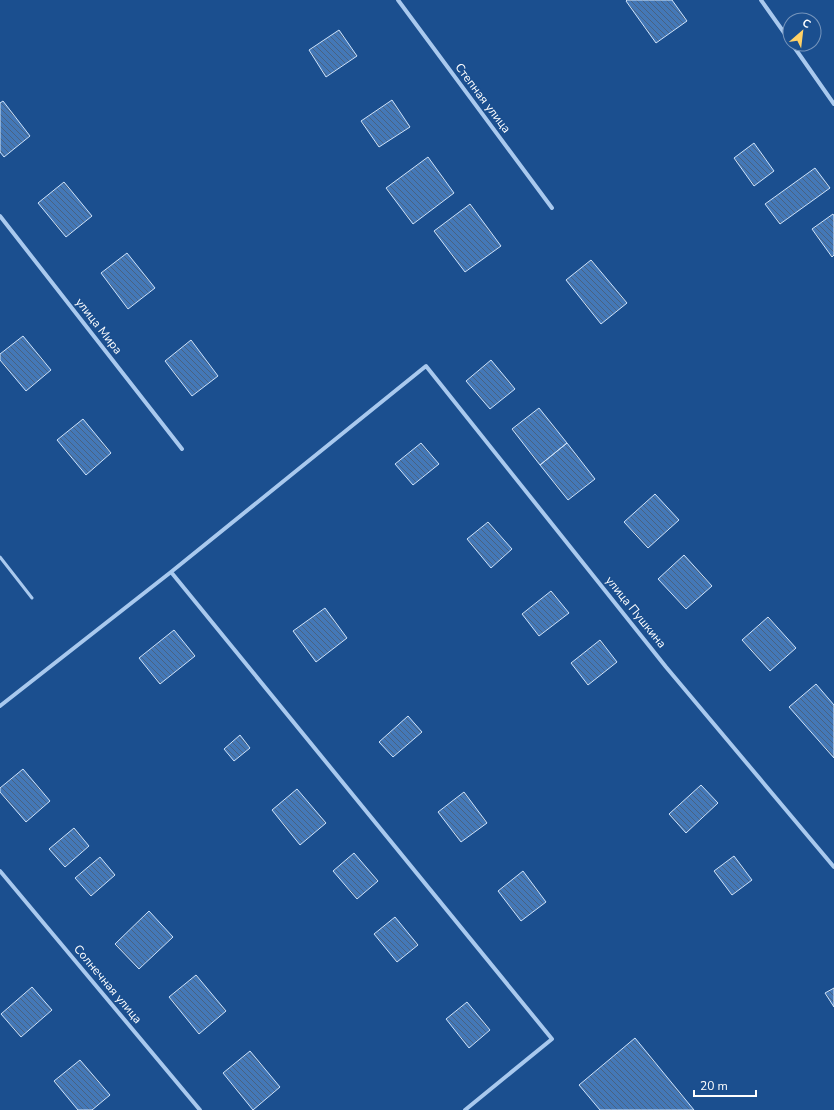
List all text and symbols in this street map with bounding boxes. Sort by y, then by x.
north arrow [782,12,822,52]
text: С [800,15,814,32]
street label: Степная улица [452,60,514,136]
street label: улица Мира [72,295,126,357]
street label: улица Пушкина [602,573,670,651]
street label: Солнечная улица [70,941,146,1027]
scale bar [694,1072,756,1098]
text: 20 m [700,1078,728,1094]

